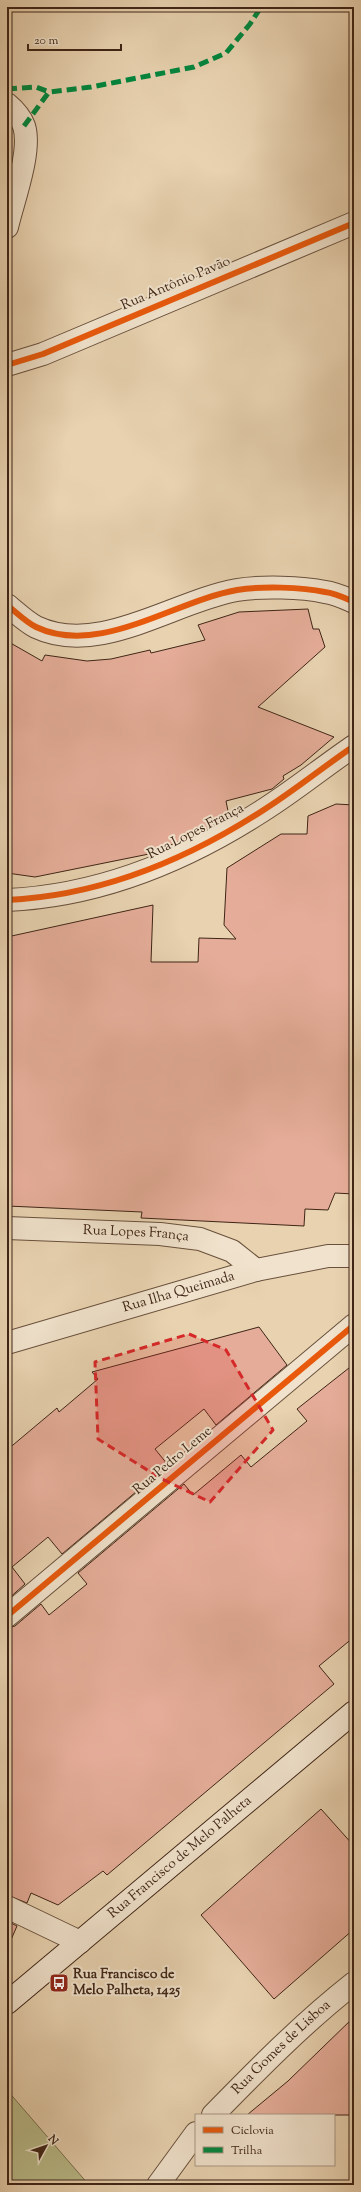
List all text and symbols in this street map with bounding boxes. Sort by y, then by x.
scale bar [28,26,121,52]
text: 20 m [34,32,59,50]
street label: Rua Antônio Pavão [118,252,234,316]
street label: Rua Lopes França [144,799,248,865]
street label: Rua Lopes França [82,1221,191,1248]
street label: Rua Ilha Queimada [120,1267,238,1319]
street label: Rua Pedro Leme [129,1422,217,1500]
street label: Rua Francisco de Melo Palheta [104,1791,257,1924]
place label: Rua Francisco de Melo Palheta, 1425 [73,1965,180,2001]
bus stop icon: Rua Francisco de Melo Palheta, 1425 [48,1972,70,1994]
street label: Rua Gomes de Lisboa [228,1996,336,2100]
legend [195,2114,335,2166]
text: Ciclovia [231,2122,274,2140]
north arrow [26,2126,66,2166]
text: N [43,2131,62,2149]
text: Trilha [231,2142,263,2160]

